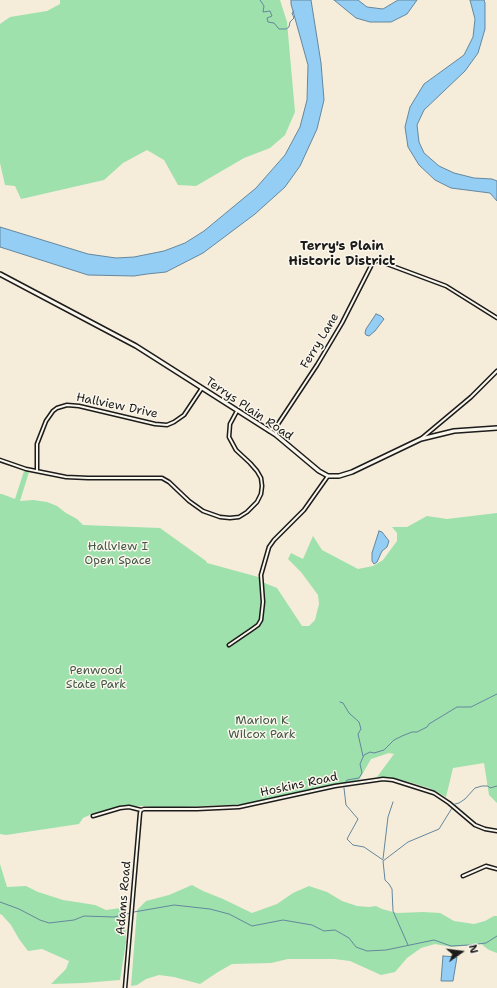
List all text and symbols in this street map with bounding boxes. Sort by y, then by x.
district label: Terry's Plain Historic District [289,239,395,270]
street label: Ferry Lane [298,311,342,371]
street label: Terrys Plain Road [202,374,296,444]
street label: Hallview Drive [75,390,159,422]
park label: Hallview I Open Space [85,540,151,568]
park label: Penwood State Park [66,664,126,692]
park label: Marion K Wilcox Park [228,714,296,742]
street label: Hoskins Road [259,770,339,800]
street label: Adams Road [114,860,134,936]
north arrow [441,932,481,972]
text: N [465,943,481,955]

